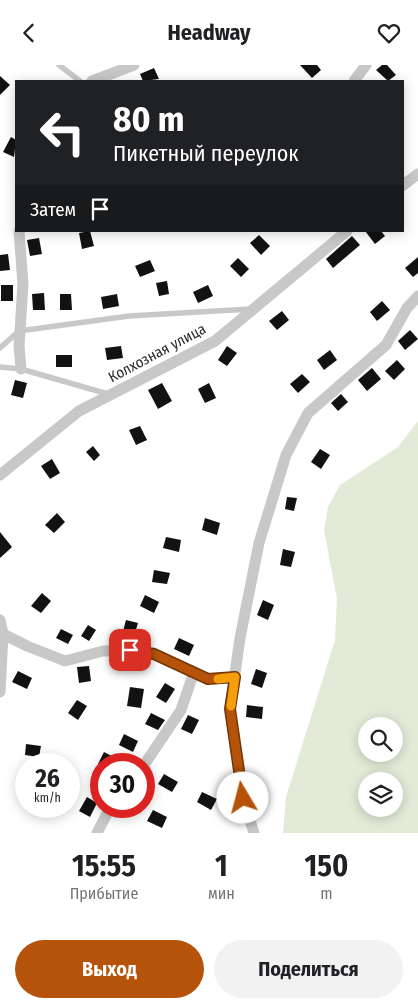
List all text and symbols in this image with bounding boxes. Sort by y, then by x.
icon: back [15,19,43,47]
text: Headway [168,19,250,46]
icon: heart [375,19,403,47]
text: 80 m [113,98,185,140]
icon: left [30,100,95,165]
text: Пикетный переулок [113,140,299,167]
icon: arrive [86,195,114,223]
text: Затем [30,198,76,221]
street label: Колхозная улица [105,320,209,386]
pin [109,629,151,671]
icon: arrive [116,636,144,664]
map controls [358,717,403,817]
button: search [358,717,403,762]
speed limit sign: 30 [90,753,155,818]
text: 26 [35,764,60,794]
position arrow [216,771,268,823]
button: layers [358,772,403,817]
text: km/h [34,791,61,805]
text: 15:55 [72,848,136,884]
text: 1 [215,848,228,884]
text: 150 [305,848,348,884]
text: Прибытие [70,884,138,903]
text: мин [208,884,235,903]
text: m [320,884,333,903]
button: Выход [15,940,204,998]
button: Поделиться [214,940,403,998]

